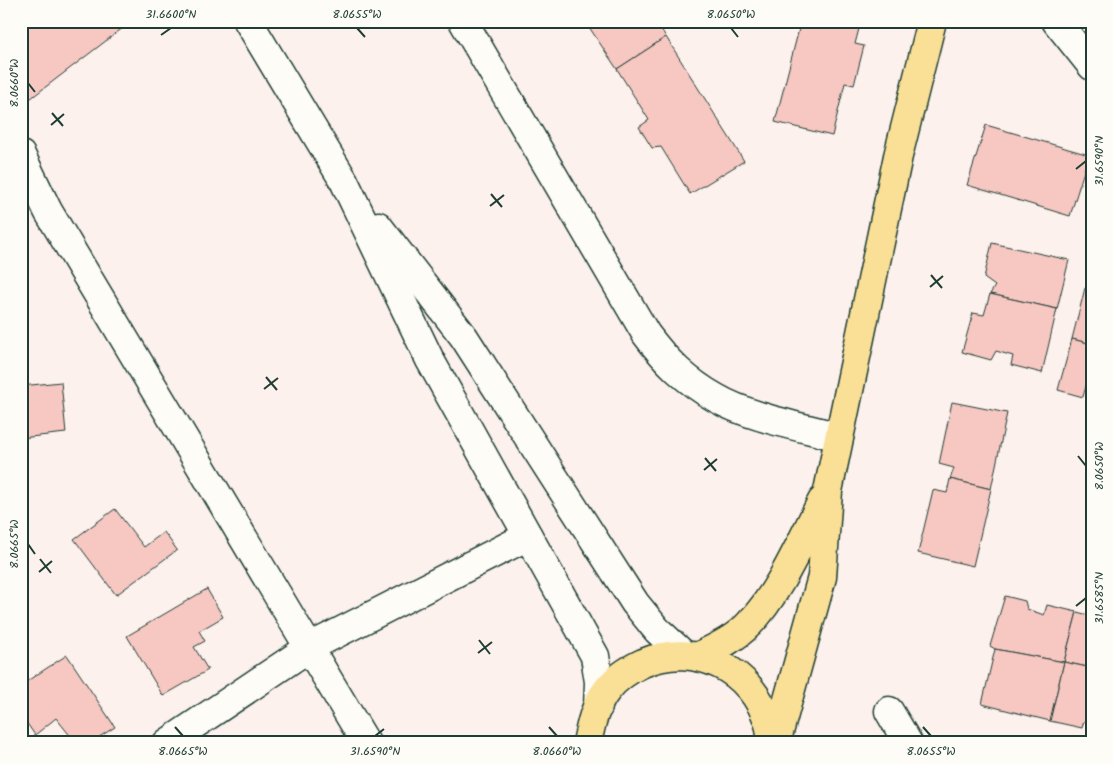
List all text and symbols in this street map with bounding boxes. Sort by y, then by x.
text: 31.6600°N [145,5,197,24]
text: 8.0655°W [332,5,382,24]
text: 8.0650°W [707,5,755,24]
text: 8.0660°W [5,59,24,107]
text: 31.6590°N [1090,136,1109,186]
text: 8.0650°W [1090,442,1109,490]
text: 8.0665°W [5,519,24,569]
text: 31.6585°N [1090,572,1109,624]
text: 8.0665°W [158,742,208,761]
text: 31.6590°N [350,742,400,761]
text: 8.0660°W [533,742,581,761]
text: 8.0655°W [906,742,956,761]

